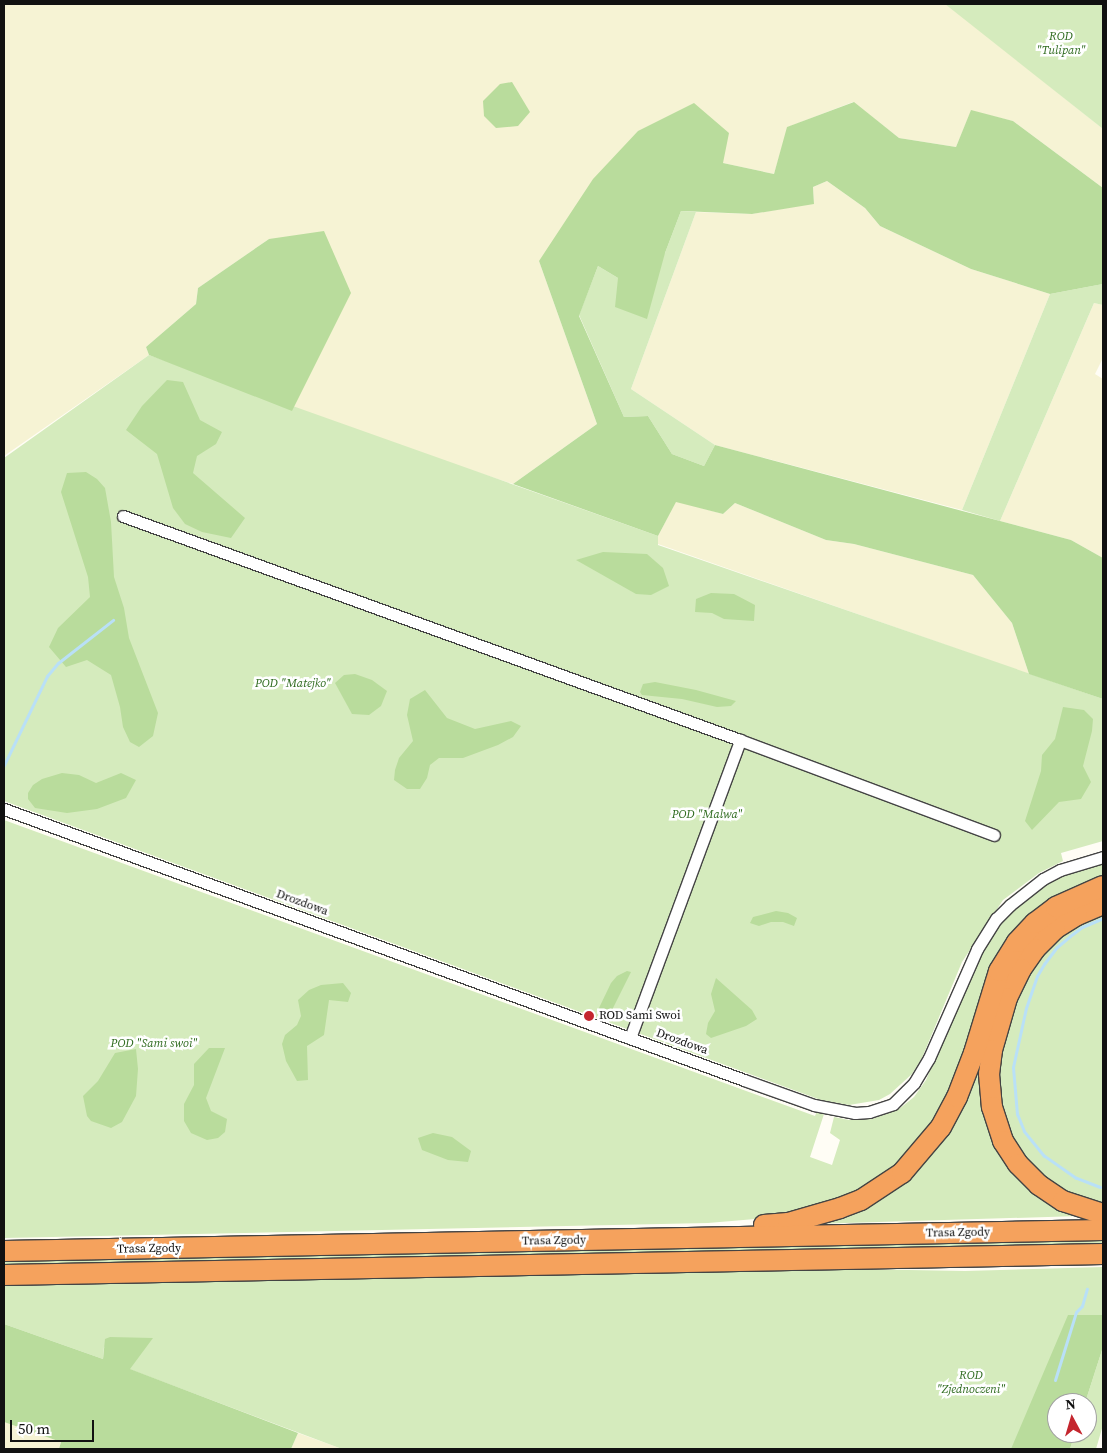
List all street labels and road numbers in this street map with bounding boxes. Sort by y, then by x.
street label: Drozdowa [274,887,330,919]
street label: Drozdowa [654,1026,710,1058]
street label: Trasa Zgody [926,1225,990,1241]
street label: Trasa Zgody [522,1233,586,1249]
street label: Trasa Zgody [117,1241,181,1257]

